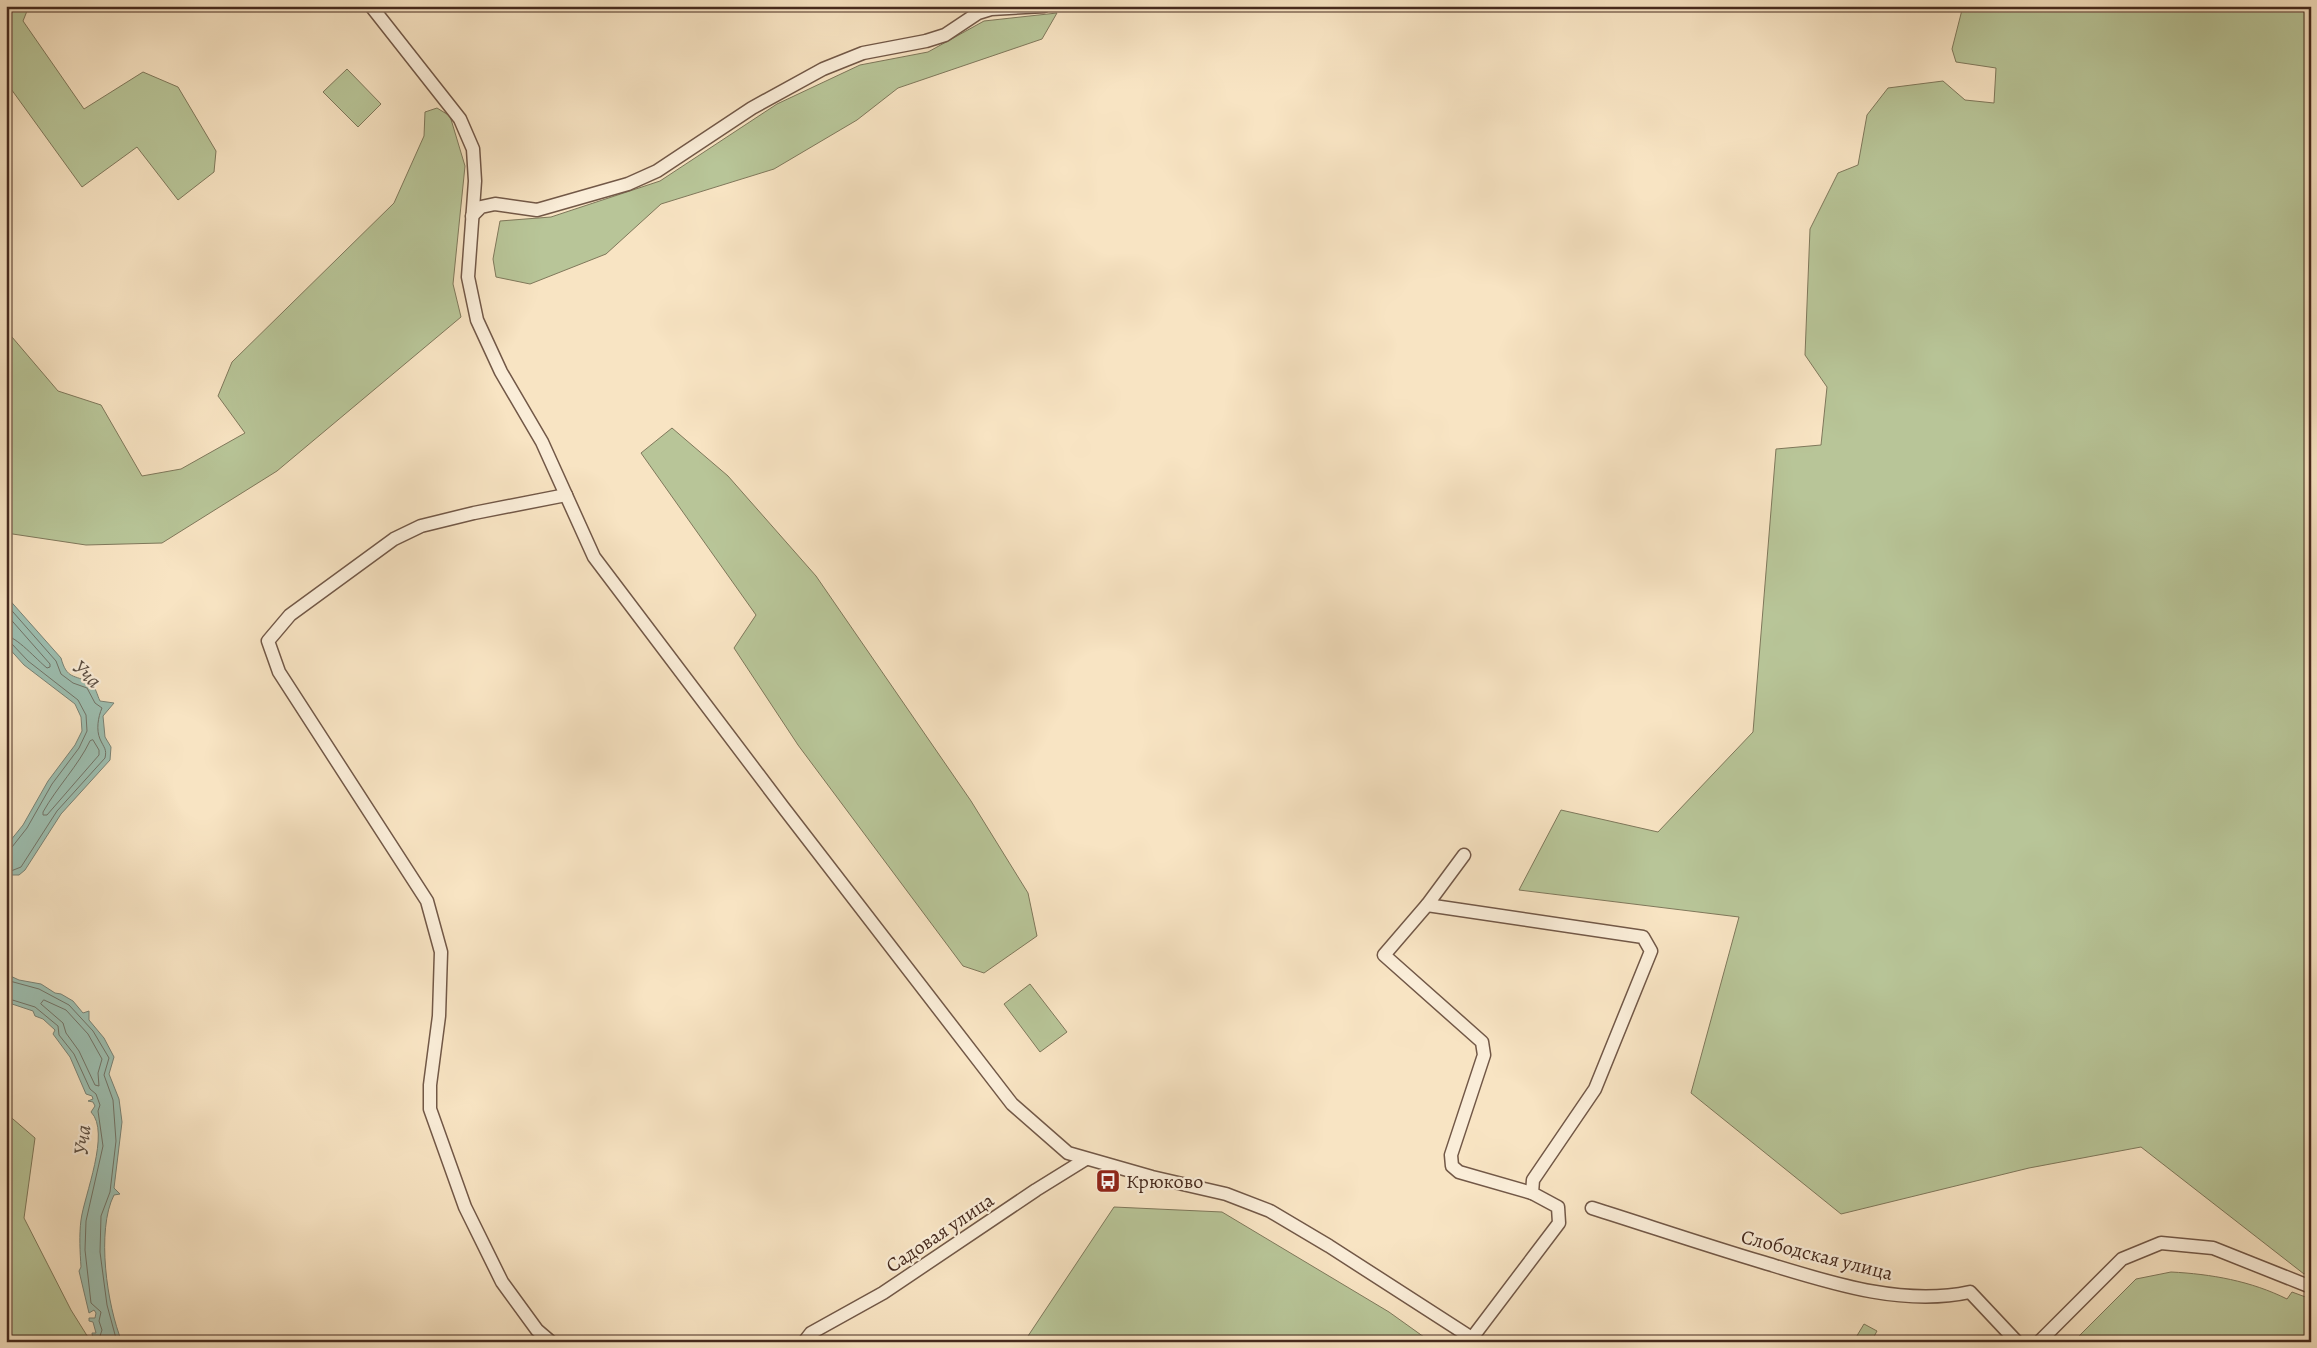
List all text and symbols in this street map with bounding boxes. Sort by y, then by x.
water label: Уча [66,653,108,695]
water label: Уча [66,1123,98,1157]
bus stop icon: Крюково [1095,1168,1121,1194]
place label: Крюково [1126,1168,1203,1195]
street label: Садовая улица [881,1186,1000,1279]
street label: Слободская улица [1738,1223,1896,1287]

